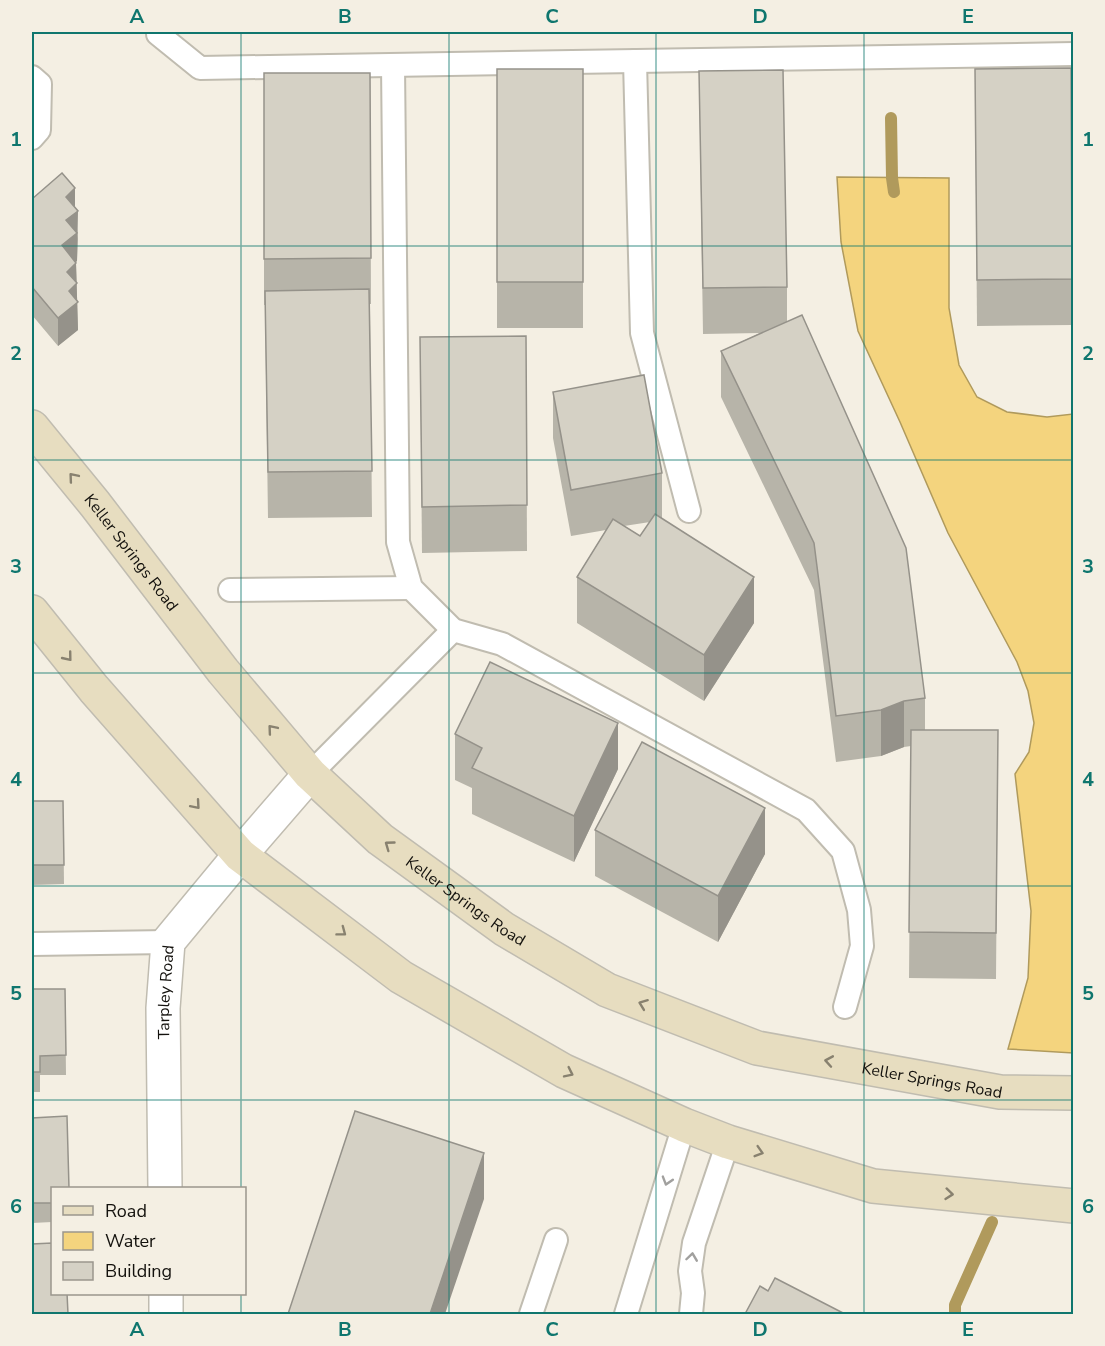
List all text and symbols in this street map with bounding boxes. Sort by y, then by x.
text: A [130,3,145,30]
text: B [338,3,352,30]
text: C [545,3,559,30]
text: D [752,3,768,30]
text: E [962,3,974,30]
text: 1 [10,126,22,153]
text: 1 [1082,126,1094,153]
text: 2 [10,340,22,367]
text: 2 [1082,340,1094,367]
one-way arrow [69,473,80,484]
street label: Keller Springs Road [79,489,183,616]
text: 3 [10,553,22,580]
text: 3 [1082,553,1094,580]
one-way arrow [61,651,72,662]
one-way arrow [269,725,280,736]
text: 4 [10,766,22,793]
text: 4 [1082,766,1094,793]
one-way arrow [189,798,200,809]
one-way arrow [384,841,395,852]
street label: Keller Springs Road [401,851,529,951]
one-way arrow [335,925,346,936]
street label: Tarpley Road [153,944,180,1039]
text: 5 [10,980,22,1007]
text: 5 [1082,980,1094,1007]
one-way arrow [638,998,649,1011]
one-way arrow [824,1055,833,1067]
street label: Keller Springs Road [860,1057,1004,1104]
one-way arrow [562,1065,573,1077]
one-way arrow [753,1145,764,1157]
one-way arrow [662,1175,674,1186]
legend [51,1187,246,1295]
one-way arrow [944,1187,953,1200]
text: 6 [10,1193,22,1220]
text: 6 [1082,1193,1094,1220]
text: Road [105,1199,147,1223]
text: Water [105,1229,156,1253]
one-way arrow [685,1252,697,1261]
text: Building [105,1259,172,1283]
text: A [130,1316,145,1343]
text: B [338,1316,352,1343]
text: C [545,1316,559,1343]
text: D [752,1316,768,1343]
text: E [962,1316,974,1343]

